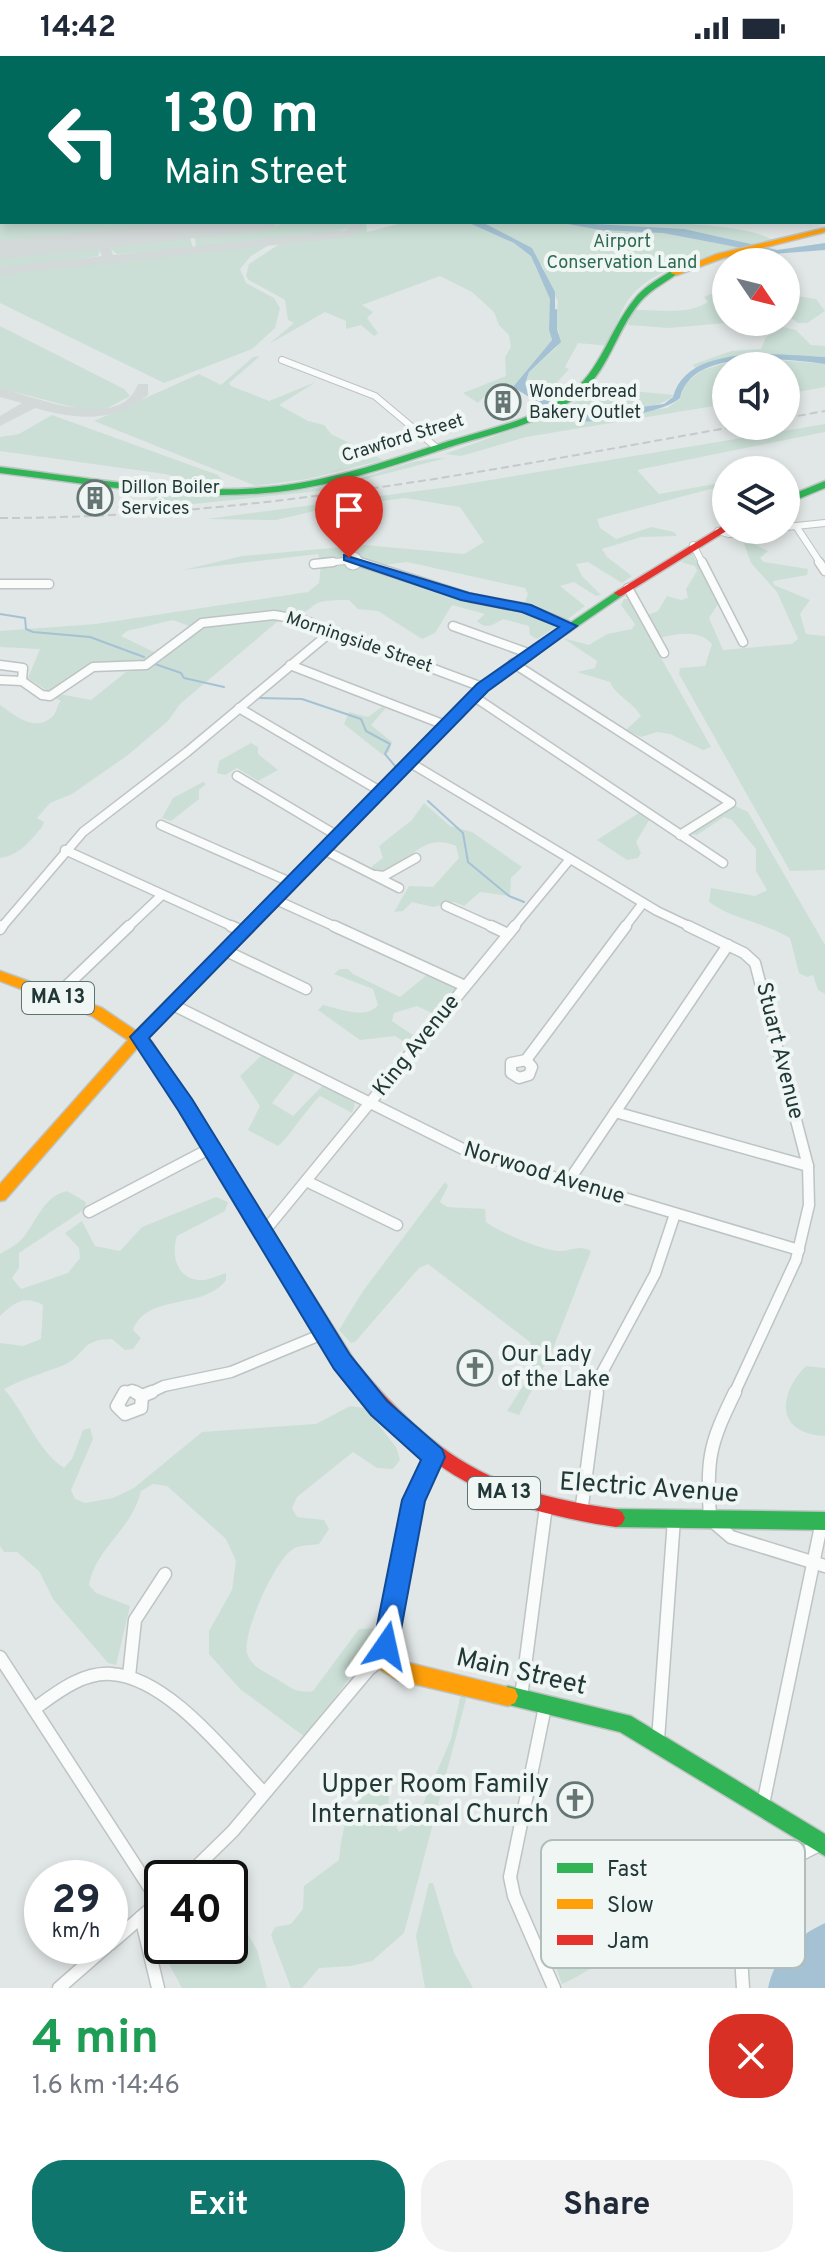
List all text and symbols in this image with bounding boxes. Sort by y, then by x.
text: 14:42 [40,10,116,47]
text: 130 m [164,82,319,152]
icon: left [32,88,136,192]
text: Main Street [164,151,348,197]
park label: Airport Conservation Land [547,231,697,275]
north arrow [712,248,800,336]
map controls [712,248,800,544]
button: sound [712,352,800,440]
place label: Wonderbread Bakery Outlet [529,381,641,425]
building icon: Wonderbread Bakery Outlet [484,383,522,421]
street label: Crawford Street [339,410,467,468]
button: layers [712,456,800,544]
pin [315,476,383,558]
place label: Dillon Boiler Services [121,477,220,521]
building icon: Dillon Boiler Services [76,479,114,517]
icon: arrive [327,488,371,532]
street label: Morningside Street [283,607,435,679]
street label: Stuart Avenue [749,980,809,1122]
road number: MA 13 [22,982,94,1014]
street label: King Avenue [368,990,466,1102]
street label: Norwood Avenue [460,1137,628,1211]
place label: Our Lady of the Lake [501,1342,610,1394]
church icon: Our Lady of the Lake [456,1349,494,1387]
street label: Electric Avenue [558,1466,740,1512]
road number: MA 13 [468,1477,540,1509]
position arrow [344,1604,428,1688]
street label: Main Street [453,1642,589,1704]
place label: Upper Room Family International Church [311,1769,549,1832]
church icon: Upper Room Family International Church [556,1781,594,1819]
legend [541,1840,805,1968]
text: Fast [607,1857,648,1884]
speed limit sign: 40 [144,1860,248,1964]
text: 29 [51,1877,101,1927]
text: Slow [607,1893,654,1920]
text: km/h [52,1919,100,1945]
text: Jam [607,1929,650,1956]
text: 4 min [32,2010,159,2070]
button: close [709,2014,793,2098]
text: 1.6 km · 14:46 [32,2070,180,2103]
button: Exit [32,2160,405,2252]
button: Share [421,2160,793,2252]

